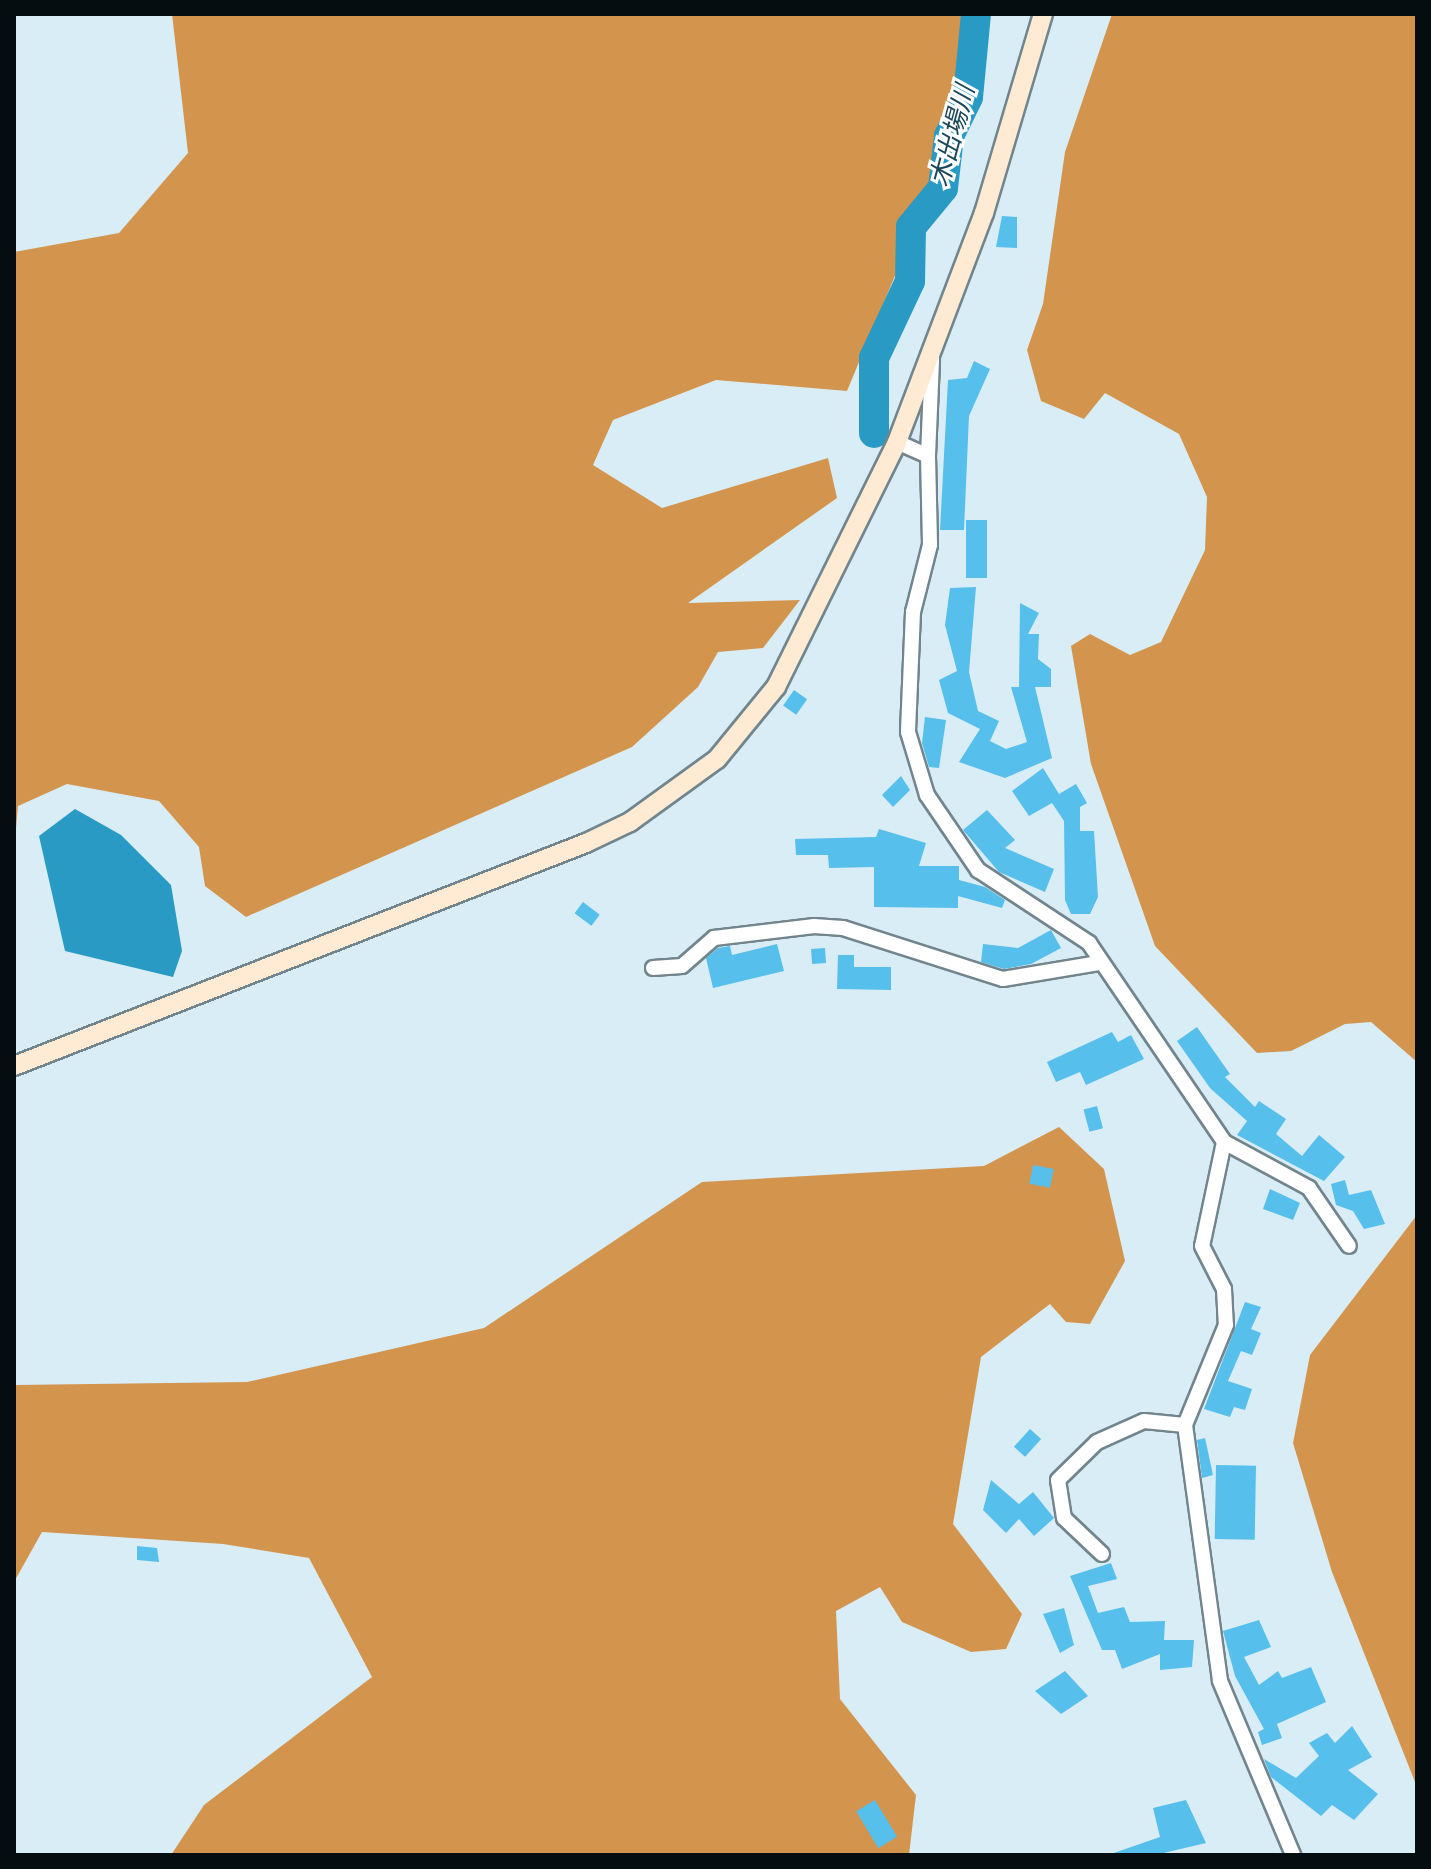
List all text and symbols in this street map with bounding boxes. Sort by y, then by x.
water label: 木出場川 [924,82,982,190]

